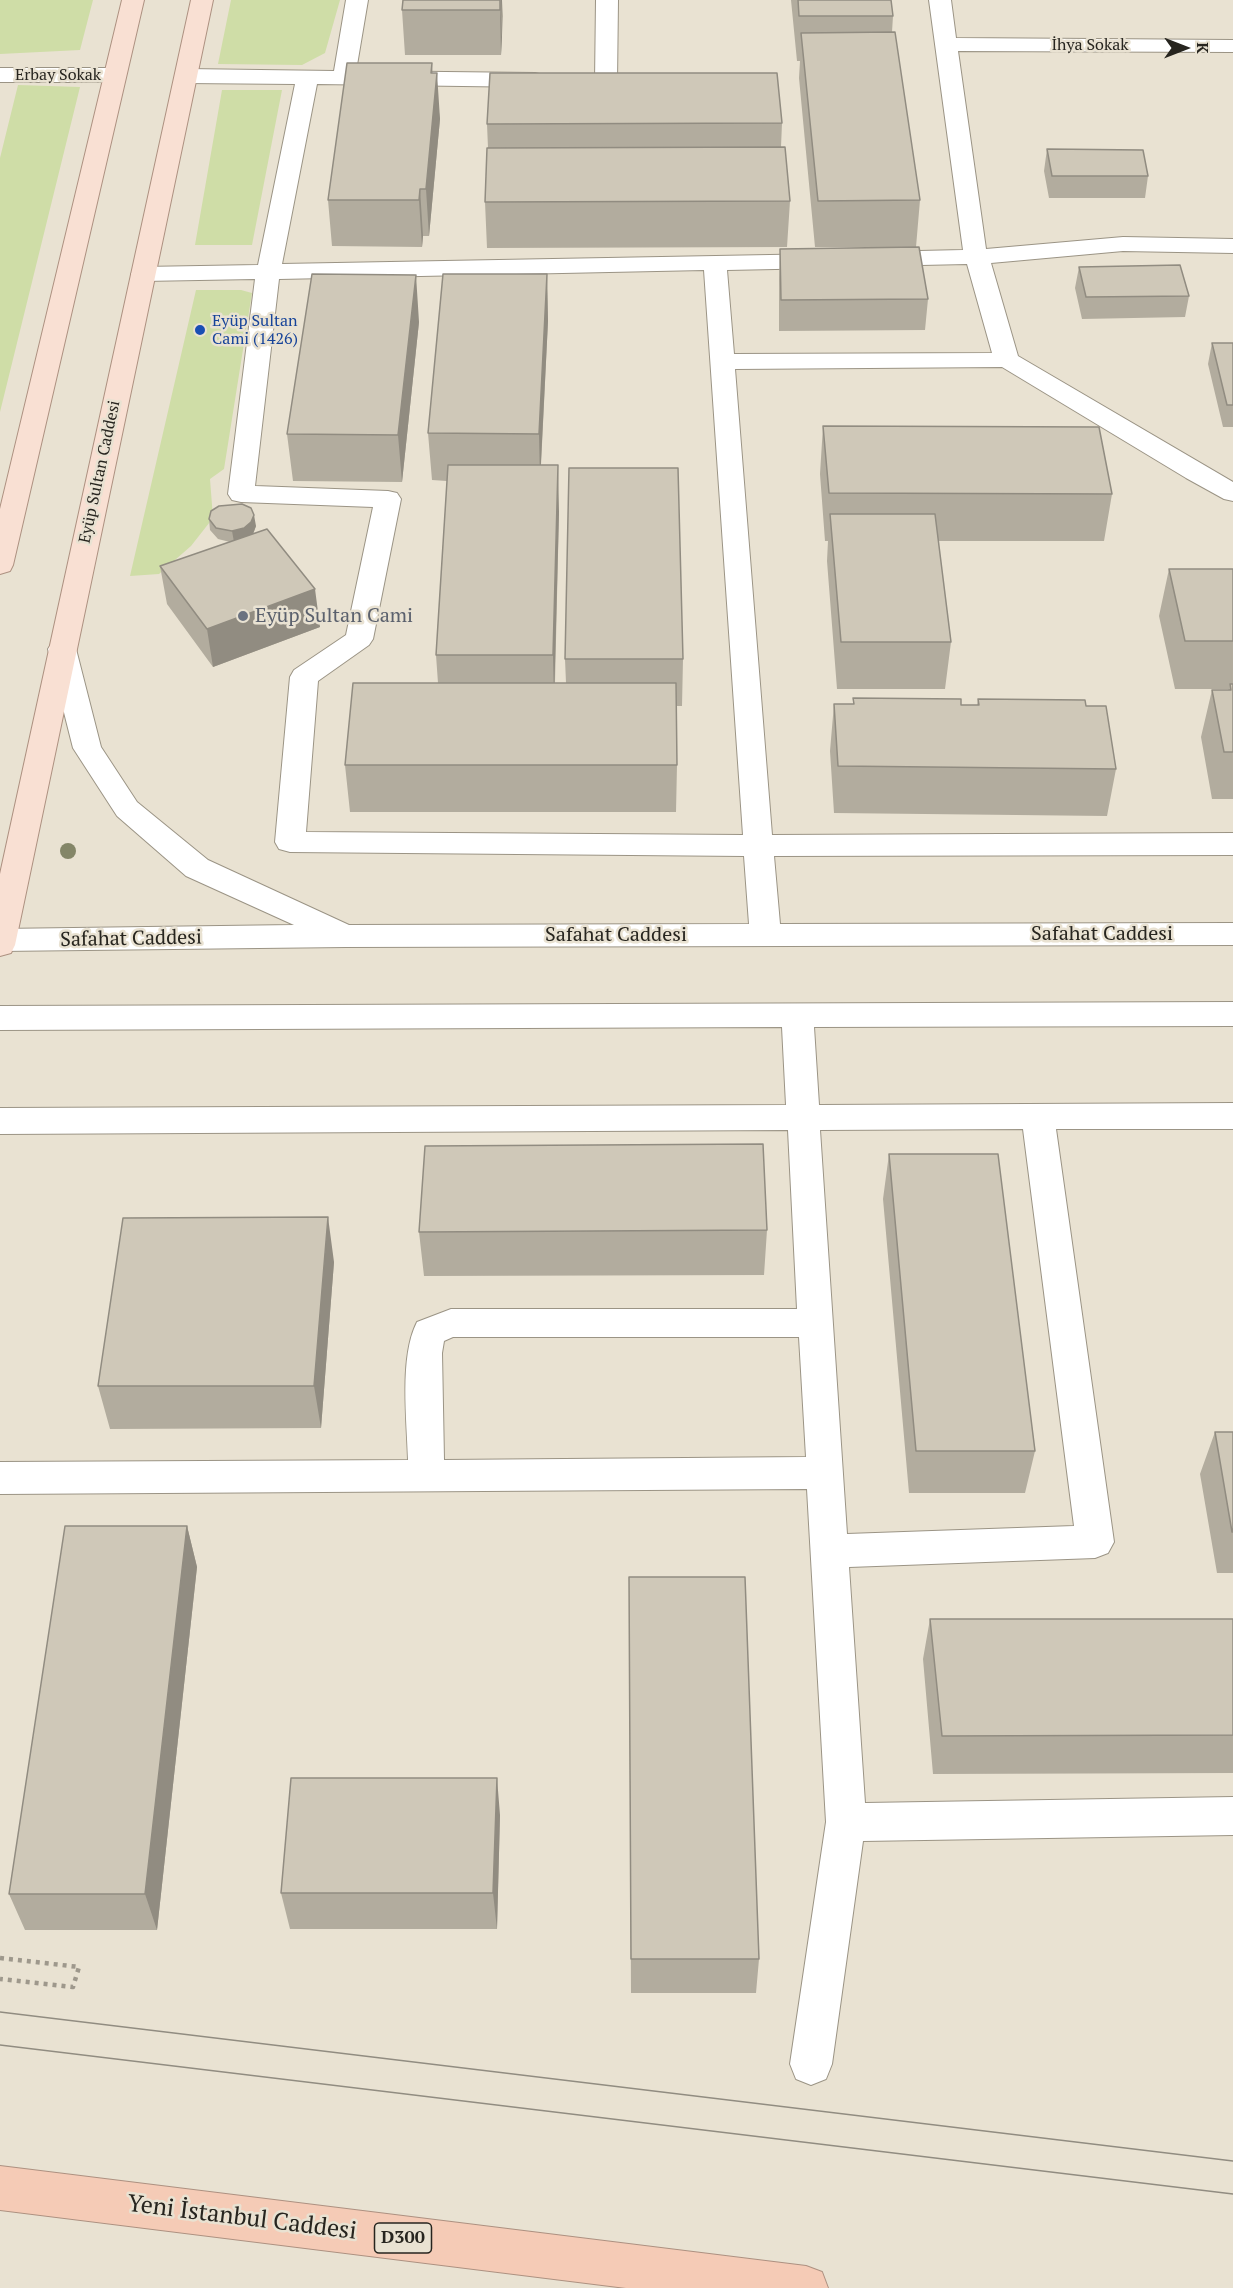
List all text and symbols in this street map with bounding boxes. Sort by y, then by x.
north arrow [1155,18,1215,78]
street label: İhya Sokak [1051,35,1129,55]
text: K [1192,42,1214,54]
street label: Erbay Sokak [15,65,101,85]
place label: Eyüp Sultan Cami (1426) [212,311,298,349]
marker: Eyüp Sultan Cami (1426) [193,323,207,337]
street label: Eyüp Sultan Caddesi [75,399,125,545]
place label: Eyüp Sultan Cami [255,604,413,628]
marker: Eyüp Sultan Cami [236,609,250,623]
street label: Safahat Caddesi [1031,922,1173,946]
street label: Safahat Caddesi [545,923,687,947]
street label: Safahat Caddesi [60,926,202,952]
street label: Yeni İstanbul Caddesi [126,2190,358,2246]
road number: D300 [374,2223,432,2253]

